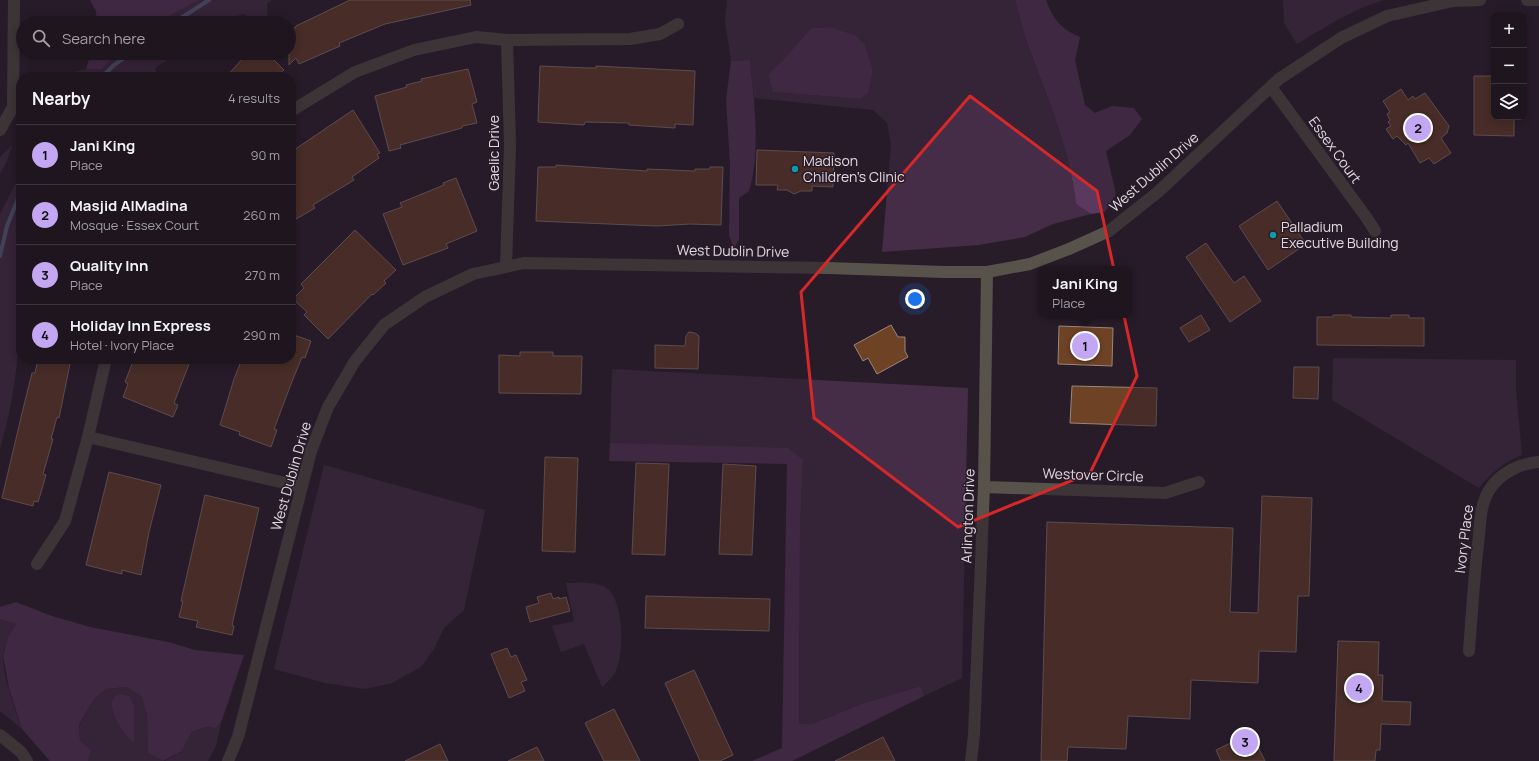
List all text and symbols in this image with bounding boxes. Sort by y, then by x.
map controls [1491,12,1527,120]
button: + [1491,12,1527,48]
search box [16,16,296,60]
icon: search [30,27,52,49]
text: Search here [62,28,145,49]
button: − [1491,48,1527,84]
button: layers [1491,84,1527,120]
text: Nearby [32,87,90,110]
text: 4 results [228,89,280,107]
street label: Essex Court [1305,113,1366,187]
pin: 2 [1405,113,1431,143]
street label: Gaelic Drive [484,115,503,191]
street label: West Dublin Drive [1105,128,1202,216]
text: Jani King [70,135,135,156]
text: 1 [42,146,48,164]
text: 90 m [250,146,280,164]
place label: Madison Children's Clinic [803,151,905,186]
text: Place [70,156,103,174]
marker: Madison Children's Clinic [790,164,800,174]
text: Masjid AlMadina [70,195,188,216]
text: 2 [41,206,49,224]
text: 260 m [243,206,280,224]
text: Mosque · Essex Court [70,216,199,234]
place label: Palladium Executive Building [1281,217,1399,252]
marker: Palladium Executive Building [1268,230,1278,240]
street label: West Dublin Drive [677,240,789,261]
text: Quality Inn [70,255,148,276]
text: 3 [41,266,49,284]
text: 270 m [245,266,280,284]
popup [1038,266,1132,318]
text: Jani King [1052,273,1118,294]
text: Place [70,276,103,294]
your location [905,289,925,309]
text: Place [1052,294,1085,312]
text: Holiday Inn Express [70,315,211,336]
text: 4 [41,326,49,344]
text: 290 m [243,326,280,344]
pin: 1 [1072,331,1098,361]
text: Hotel · Ivory Place [70,336,174,354]
street label: West Dublin Drive [266,419,315,533]
street label: Westover Circle [1042,463,1144,486]
street label: Arlington Drive [956,468,979,564]
street label: Ivory Place [1450,504,1477,574]
pin: 4 [1346,673,1372,703]
pin: 3 [1232,727,1258,757]

